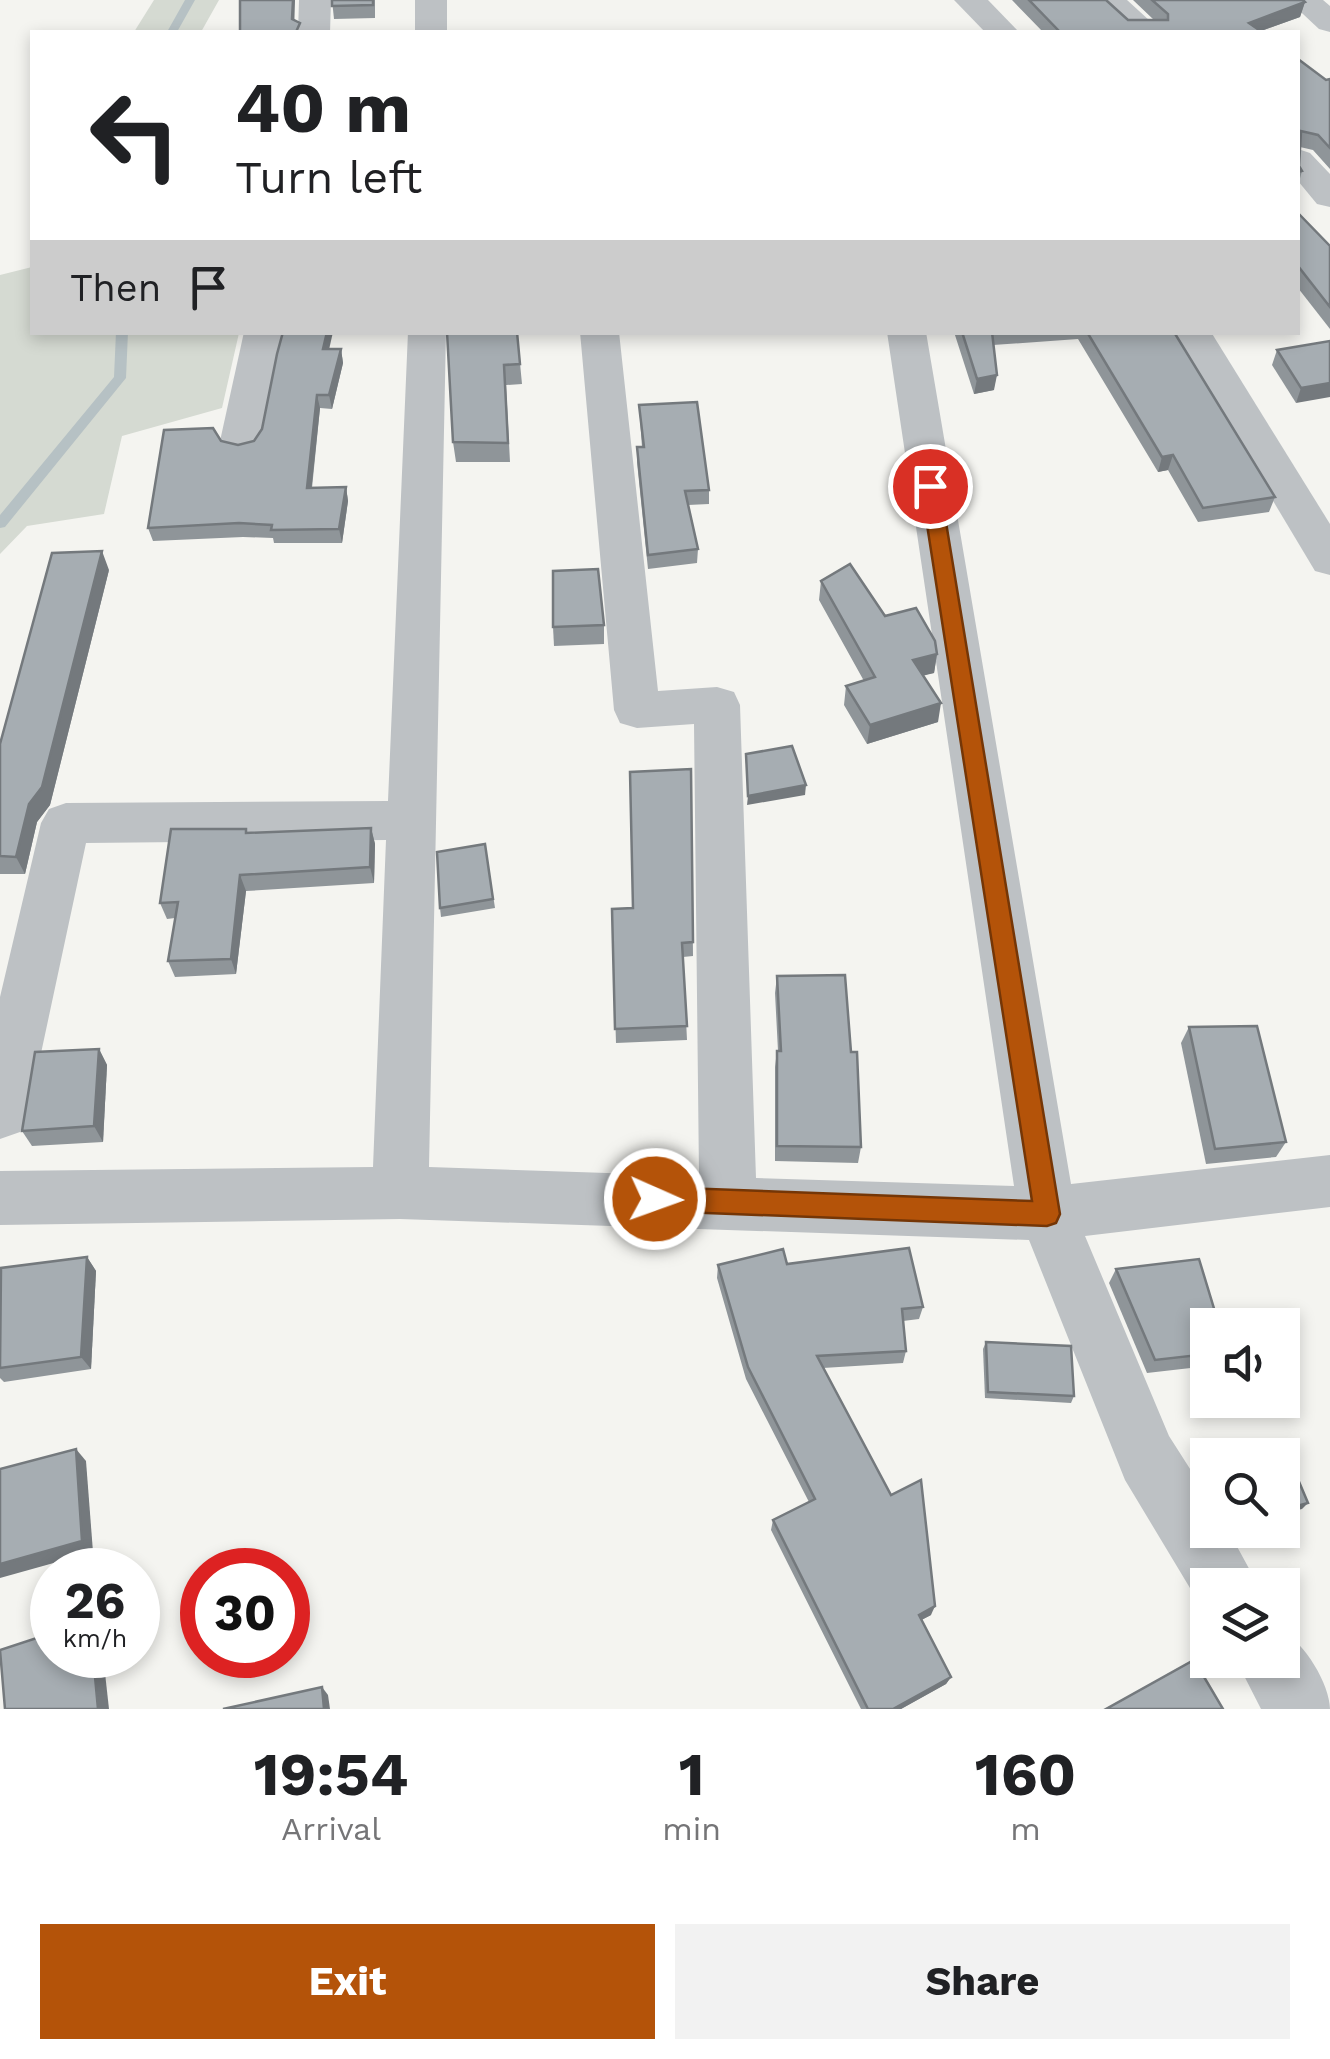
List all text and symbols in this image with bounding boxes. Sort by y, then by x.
text: 40 m [235,67,411,149]
icon: left [70,70,200,200]
text: Turn left [235,151,422,204]
icon: arrive [181,260,236,315]
text: Then [70,266,161,310]
pin [888,444,973,529]
icon: arrive [903,459,958,514]
position arrow [603,1147,707,1251]
map controls [1190,1308,1300,1678]
button: sound [1190,1308,1300,1418]
button: search [1190,1438,1300,1548]
speed limit sign: 30 [180,1548,310,1678]
button: layers [1190,1568,1300,1678]
text: 26 [65,1571,125,1630]
text: km/h [63,1624,127,1653]
text: 19:54 [254,1739,408,1810]
text: 1 [679,1739,705,1810]
text: 160 [975,1739,1076,1810]
text: Arrival [281,1810,381,1848]
text: min [662,1810,721,1848]
text: m [1010,1810,1041,1848]
button: Exit [40,1924,655,2039]
button: Share [675,1924,1290,2039]

